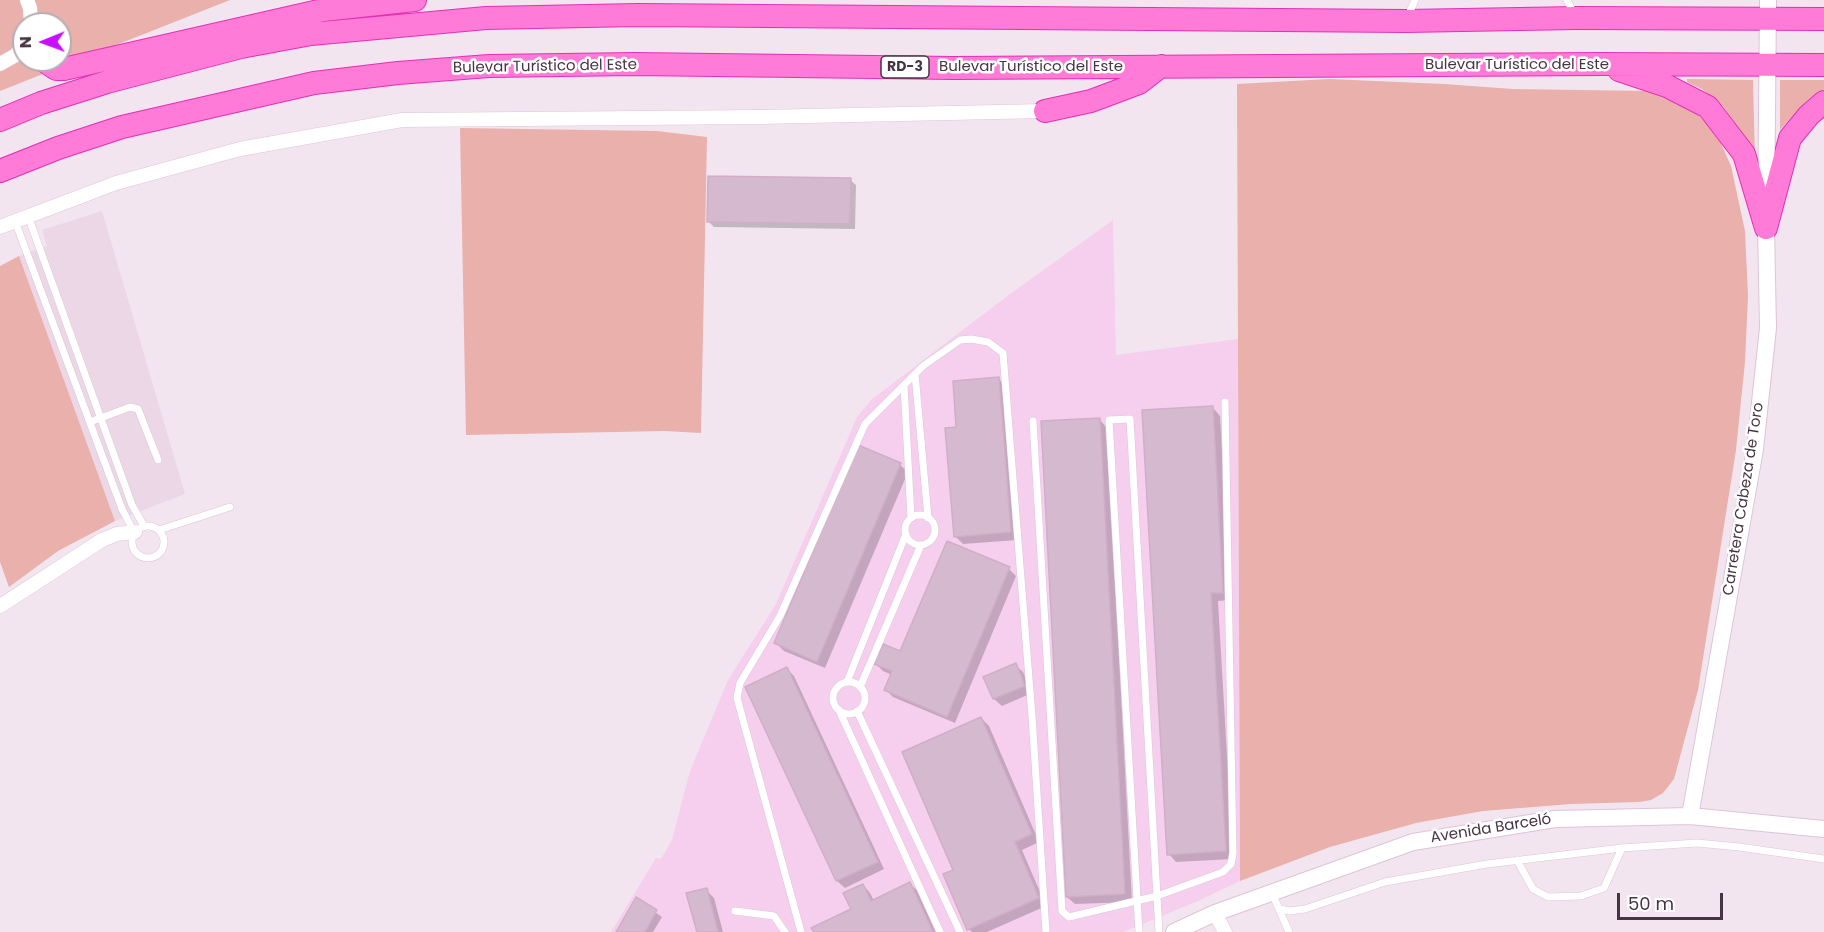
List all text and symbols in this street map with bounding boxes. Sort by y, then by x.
north arrow [12,12,72,72]
text: N [14,36,37,49]
street label: Bulevar Turístico del Este [453,56,637,78]
road number: RD-3 [881,56,929,78]
street label: Bulevar Turístico del Este [1425,56,1609,74]
street label: Bulevar Turístico del Este [939,58,1123,76]
street label: Carretera Cabeza de Toro [1720,401,1768,597]
street label: Avenida Barceló [1429,811,1553,847]
scale bar [1620,881,1726,919]
text: 50 m [1628,891,1674,916]

